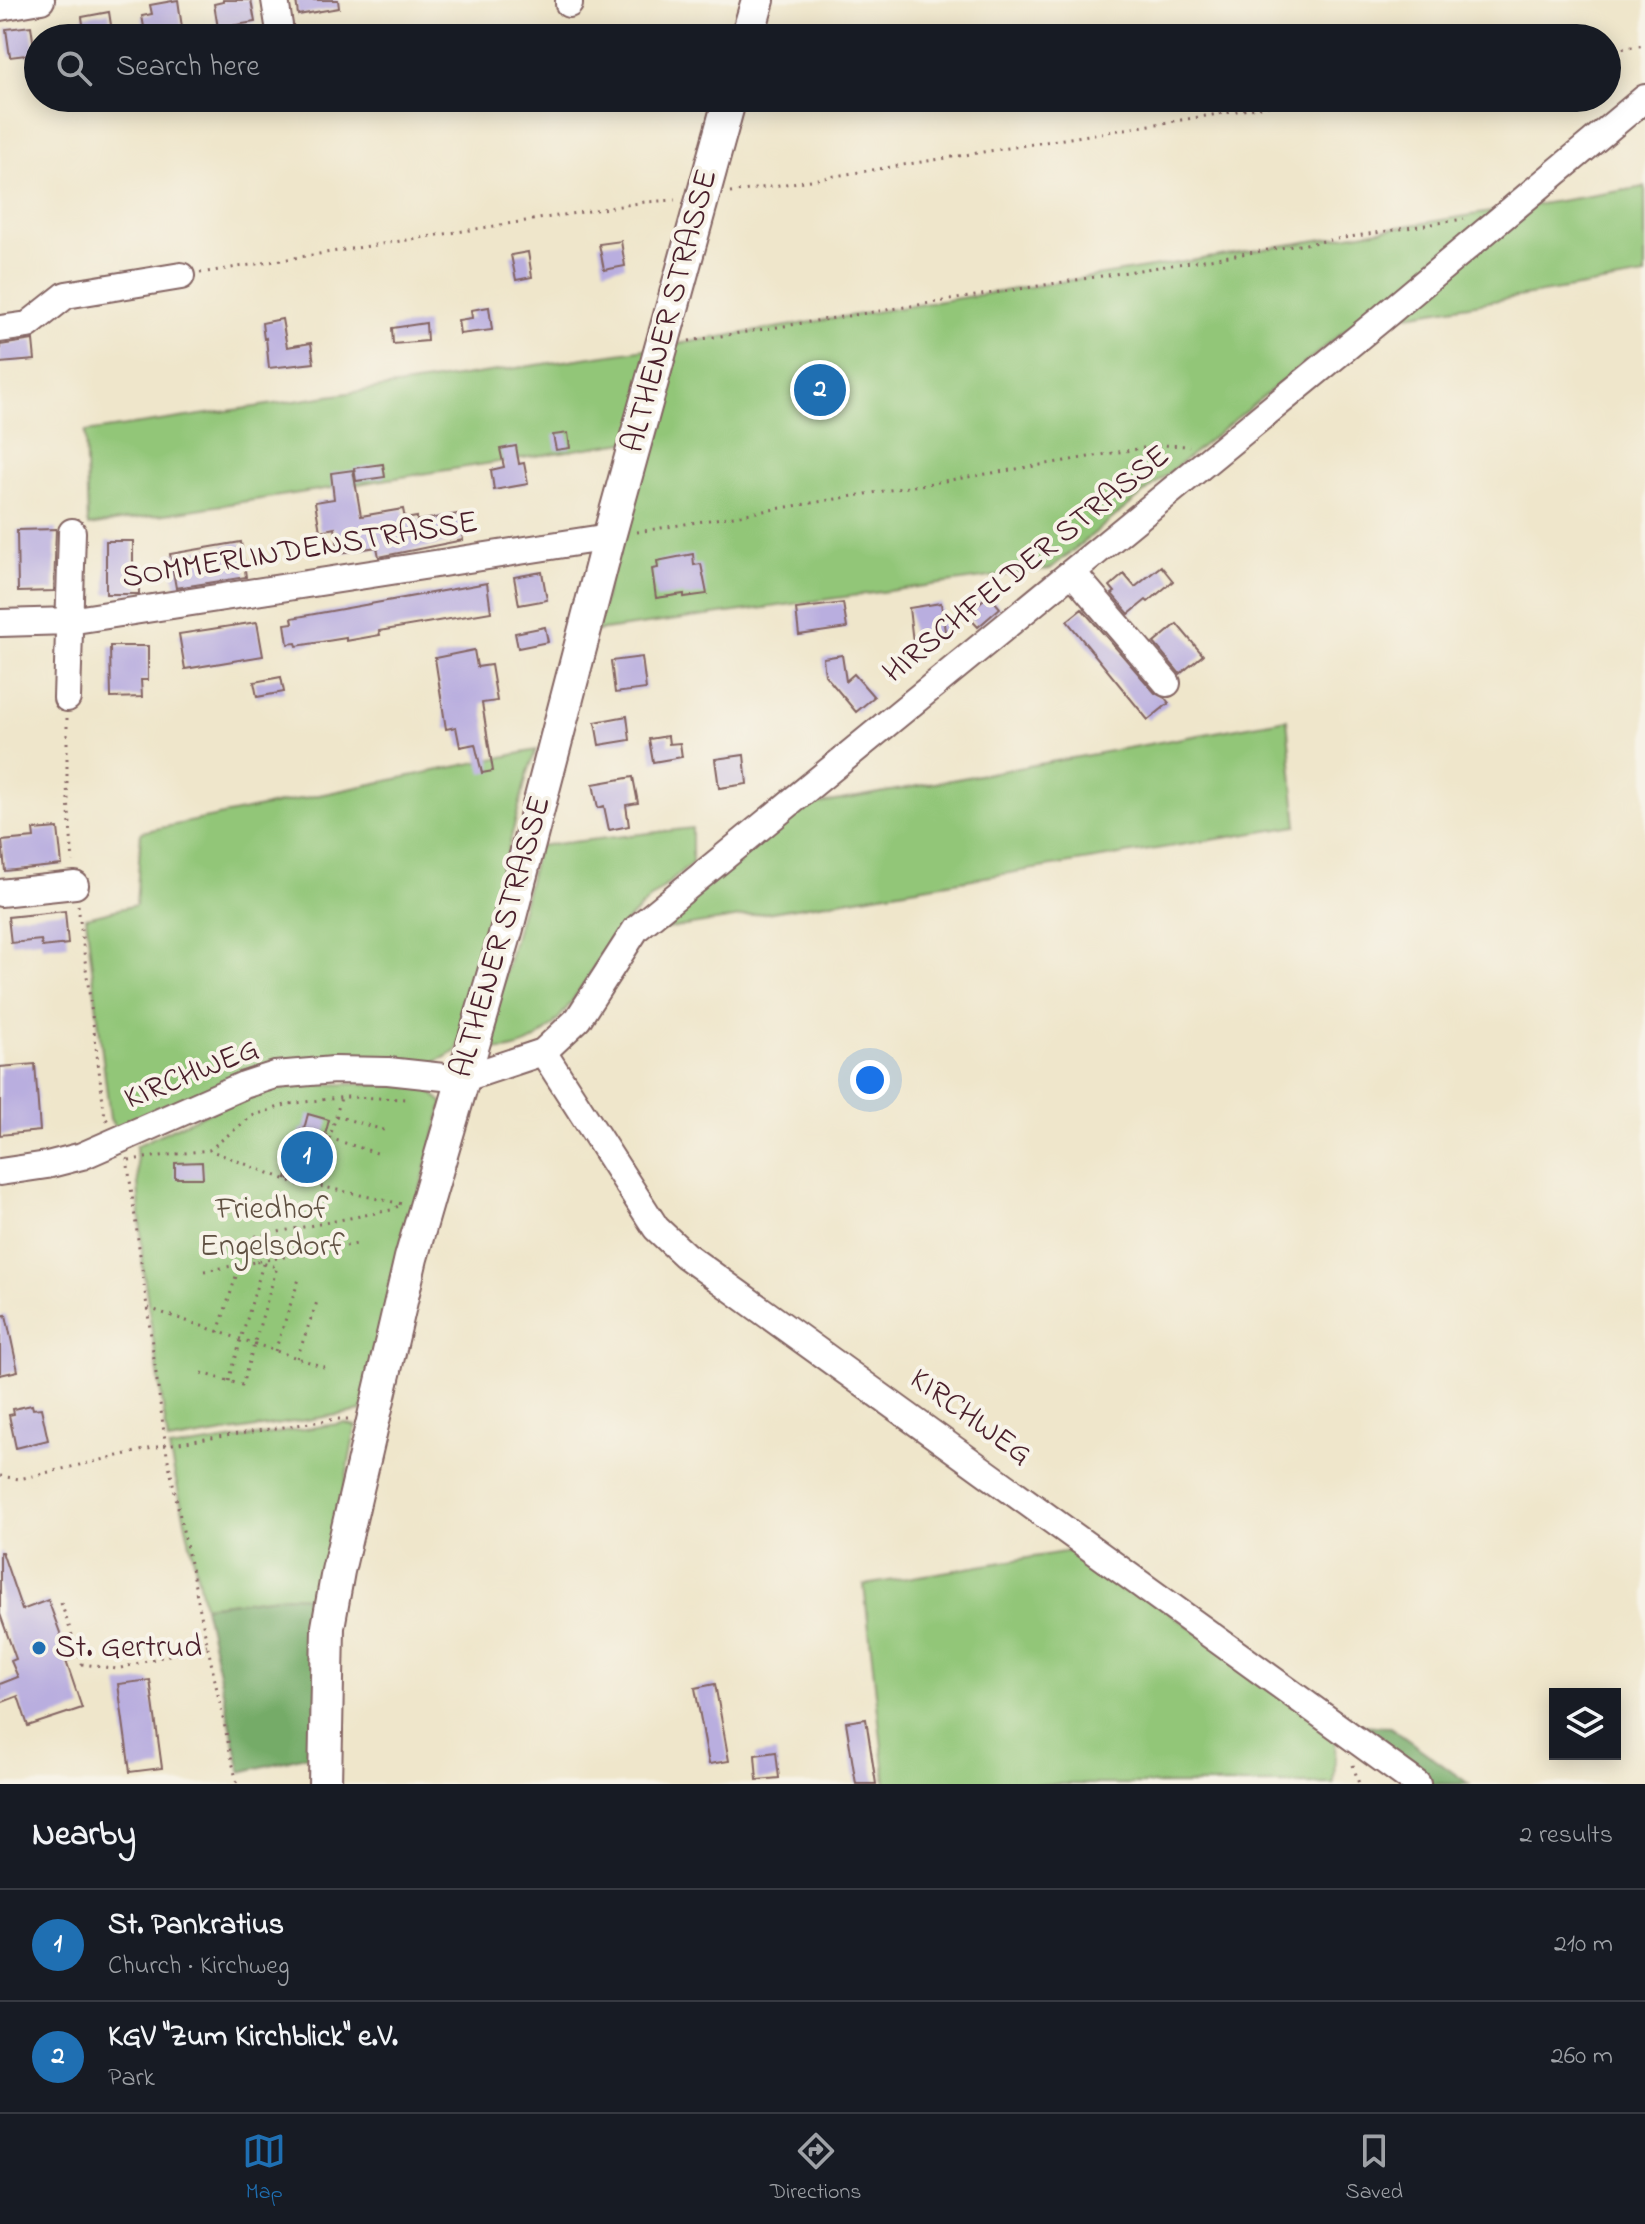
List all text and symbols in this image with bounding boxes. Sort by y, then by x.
search box [24,24,1621,112]
icon: search [52,46,96,90]
text: Search here [116,46,260,90]
street label: ALTHENER STRASSE [611,164,731,458]
pin: 2 [794,360,846,420]
street label: HIRSCHFELDER STRASSE [873,434,1181,696]
street label: SOMMERLINDENSTRASSE [119,500,481,602]
street label: ALTHENER STRASSE [439,790,565,1084]
street label: KIRCHWEG [118,1027,266,1123]
your location [850,1060,890,1100]
pin: 1 [281,1127,333,1187]
park label: Friedhof Engelsdorf [200,1187,345,1271]
street label: KIRCHWEG [899,1357,1041,1479]
place label: St. Gertrud [55,1625,202,1672]
marker: St. Gertrud [30,1639,48,1657]
map controls [1549,1688,1621,1760]
button: layers [1549,1688,1621,1760]
text: Nearby [32,1811,136,1861]
text: 2 results [1520,1817,1613,1855]
text: St. Pankratius [108,1904,284,1948]
text: 1 [54,1926,62,1964]
text: 210 m [1554,1926,1613,1964]
text: Church · Kirchweg [108,1948,290,1986]
text: KGV "Zum Kirchblick" e.V. [108,2016,398,2060]
text: 2 [52,2038,64,2076]
text: 260 m [1551,2038,1613,2076]
text: Park [108,2060,155,2098]
tab: Map [242,2129,286,2209]
tab: Directions [770,2129,861,2209]
tab: Saved [1346,2129,1403,2209]

